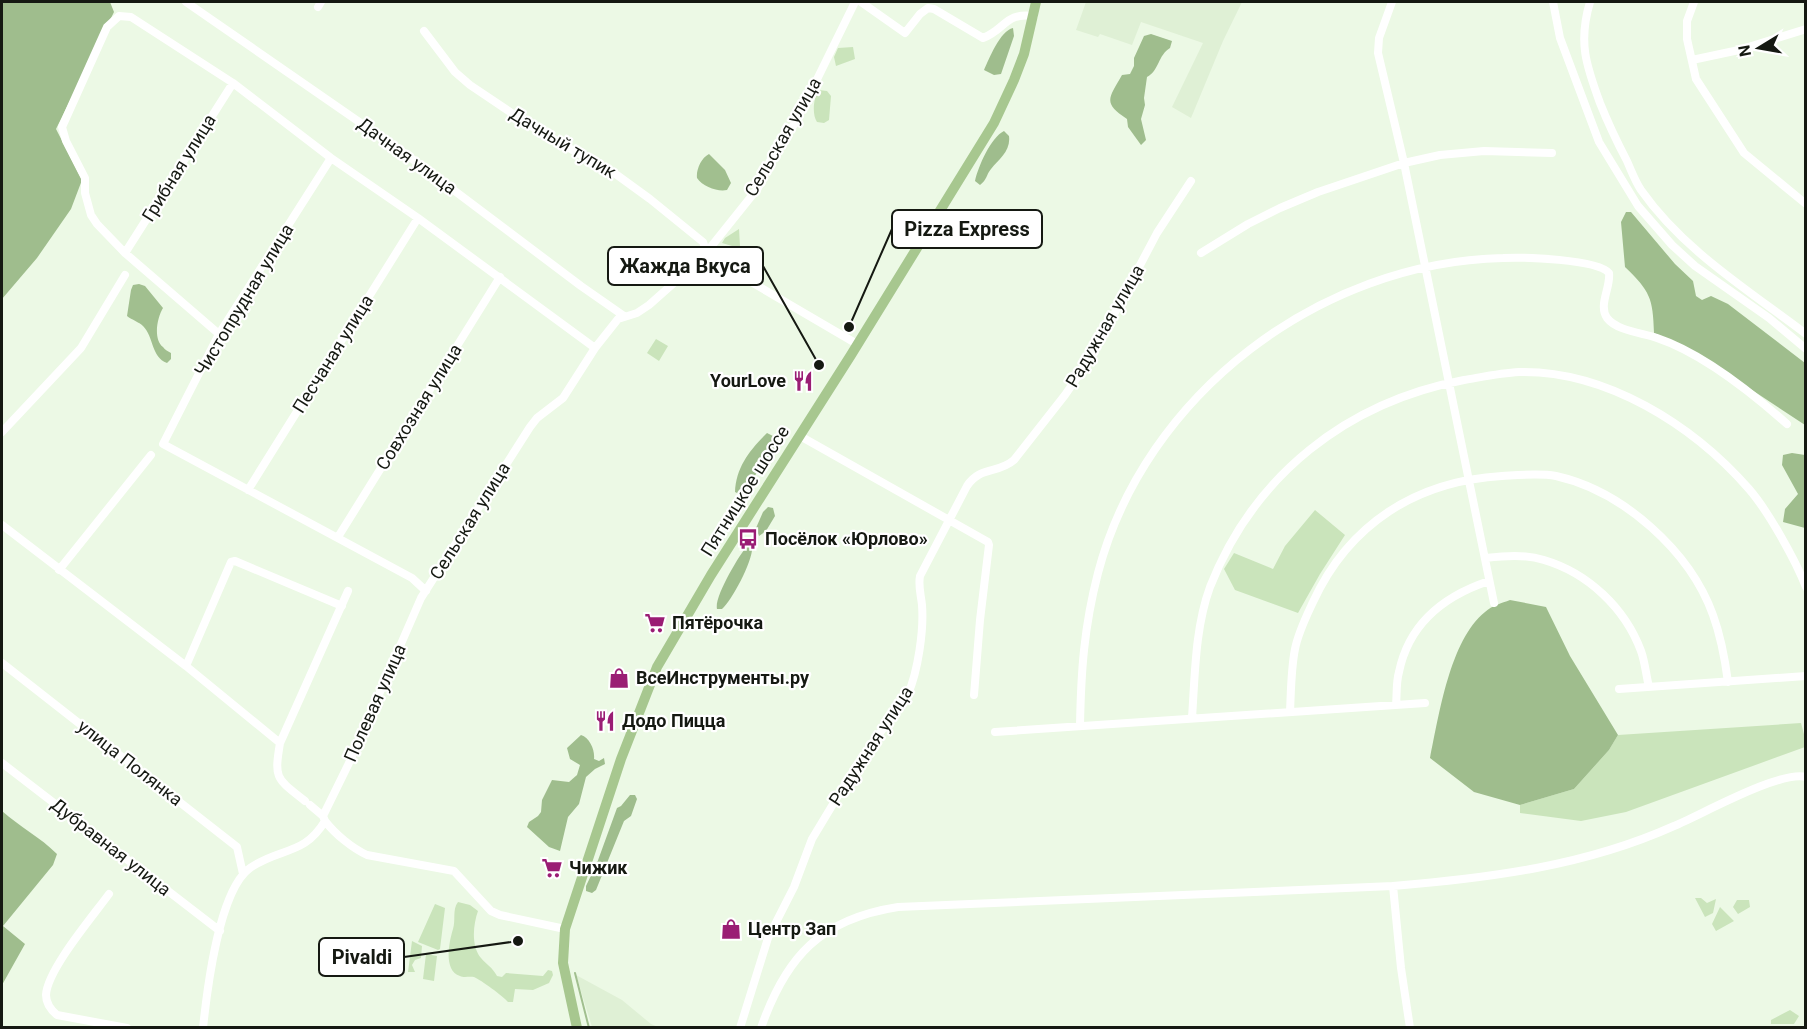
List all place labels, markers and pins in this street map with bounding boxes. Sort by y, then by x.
callout: Pizza Express [892,210,1042,248]
callout: Жажда Вкуса [608,247,763,285]
restaurant icon: YourLove [791,369,815,393]
place label: YourLove [710,370,786,391]
bus stop icon: Посёлок «Юрлово» [736,527,760,551]
place label: Посёлок «Юрлово» [765,528,928,549]
supermarket icon: Пятёрочка [643,611,667,635]
place label: Пятёрочка [672,612,763,633]
shop icon: ВсеИнструменты.ру [607,666,631,690]
place label: ВсеИнструменты.ру [636,667,810,688]
restaurant icon: Додо Пицца [593,709,617,733]
place label: Додо Пицца [622,710,726,731]
supermarket icon: Чижик [540,856,564,880]
place label: Чижик [569,857,628,878]
shop icon: Центр Зап [719,917,743,941]
place label: Центр Зап [748,918,836,939]
callout: Pivaldi [319,938,404,976]

